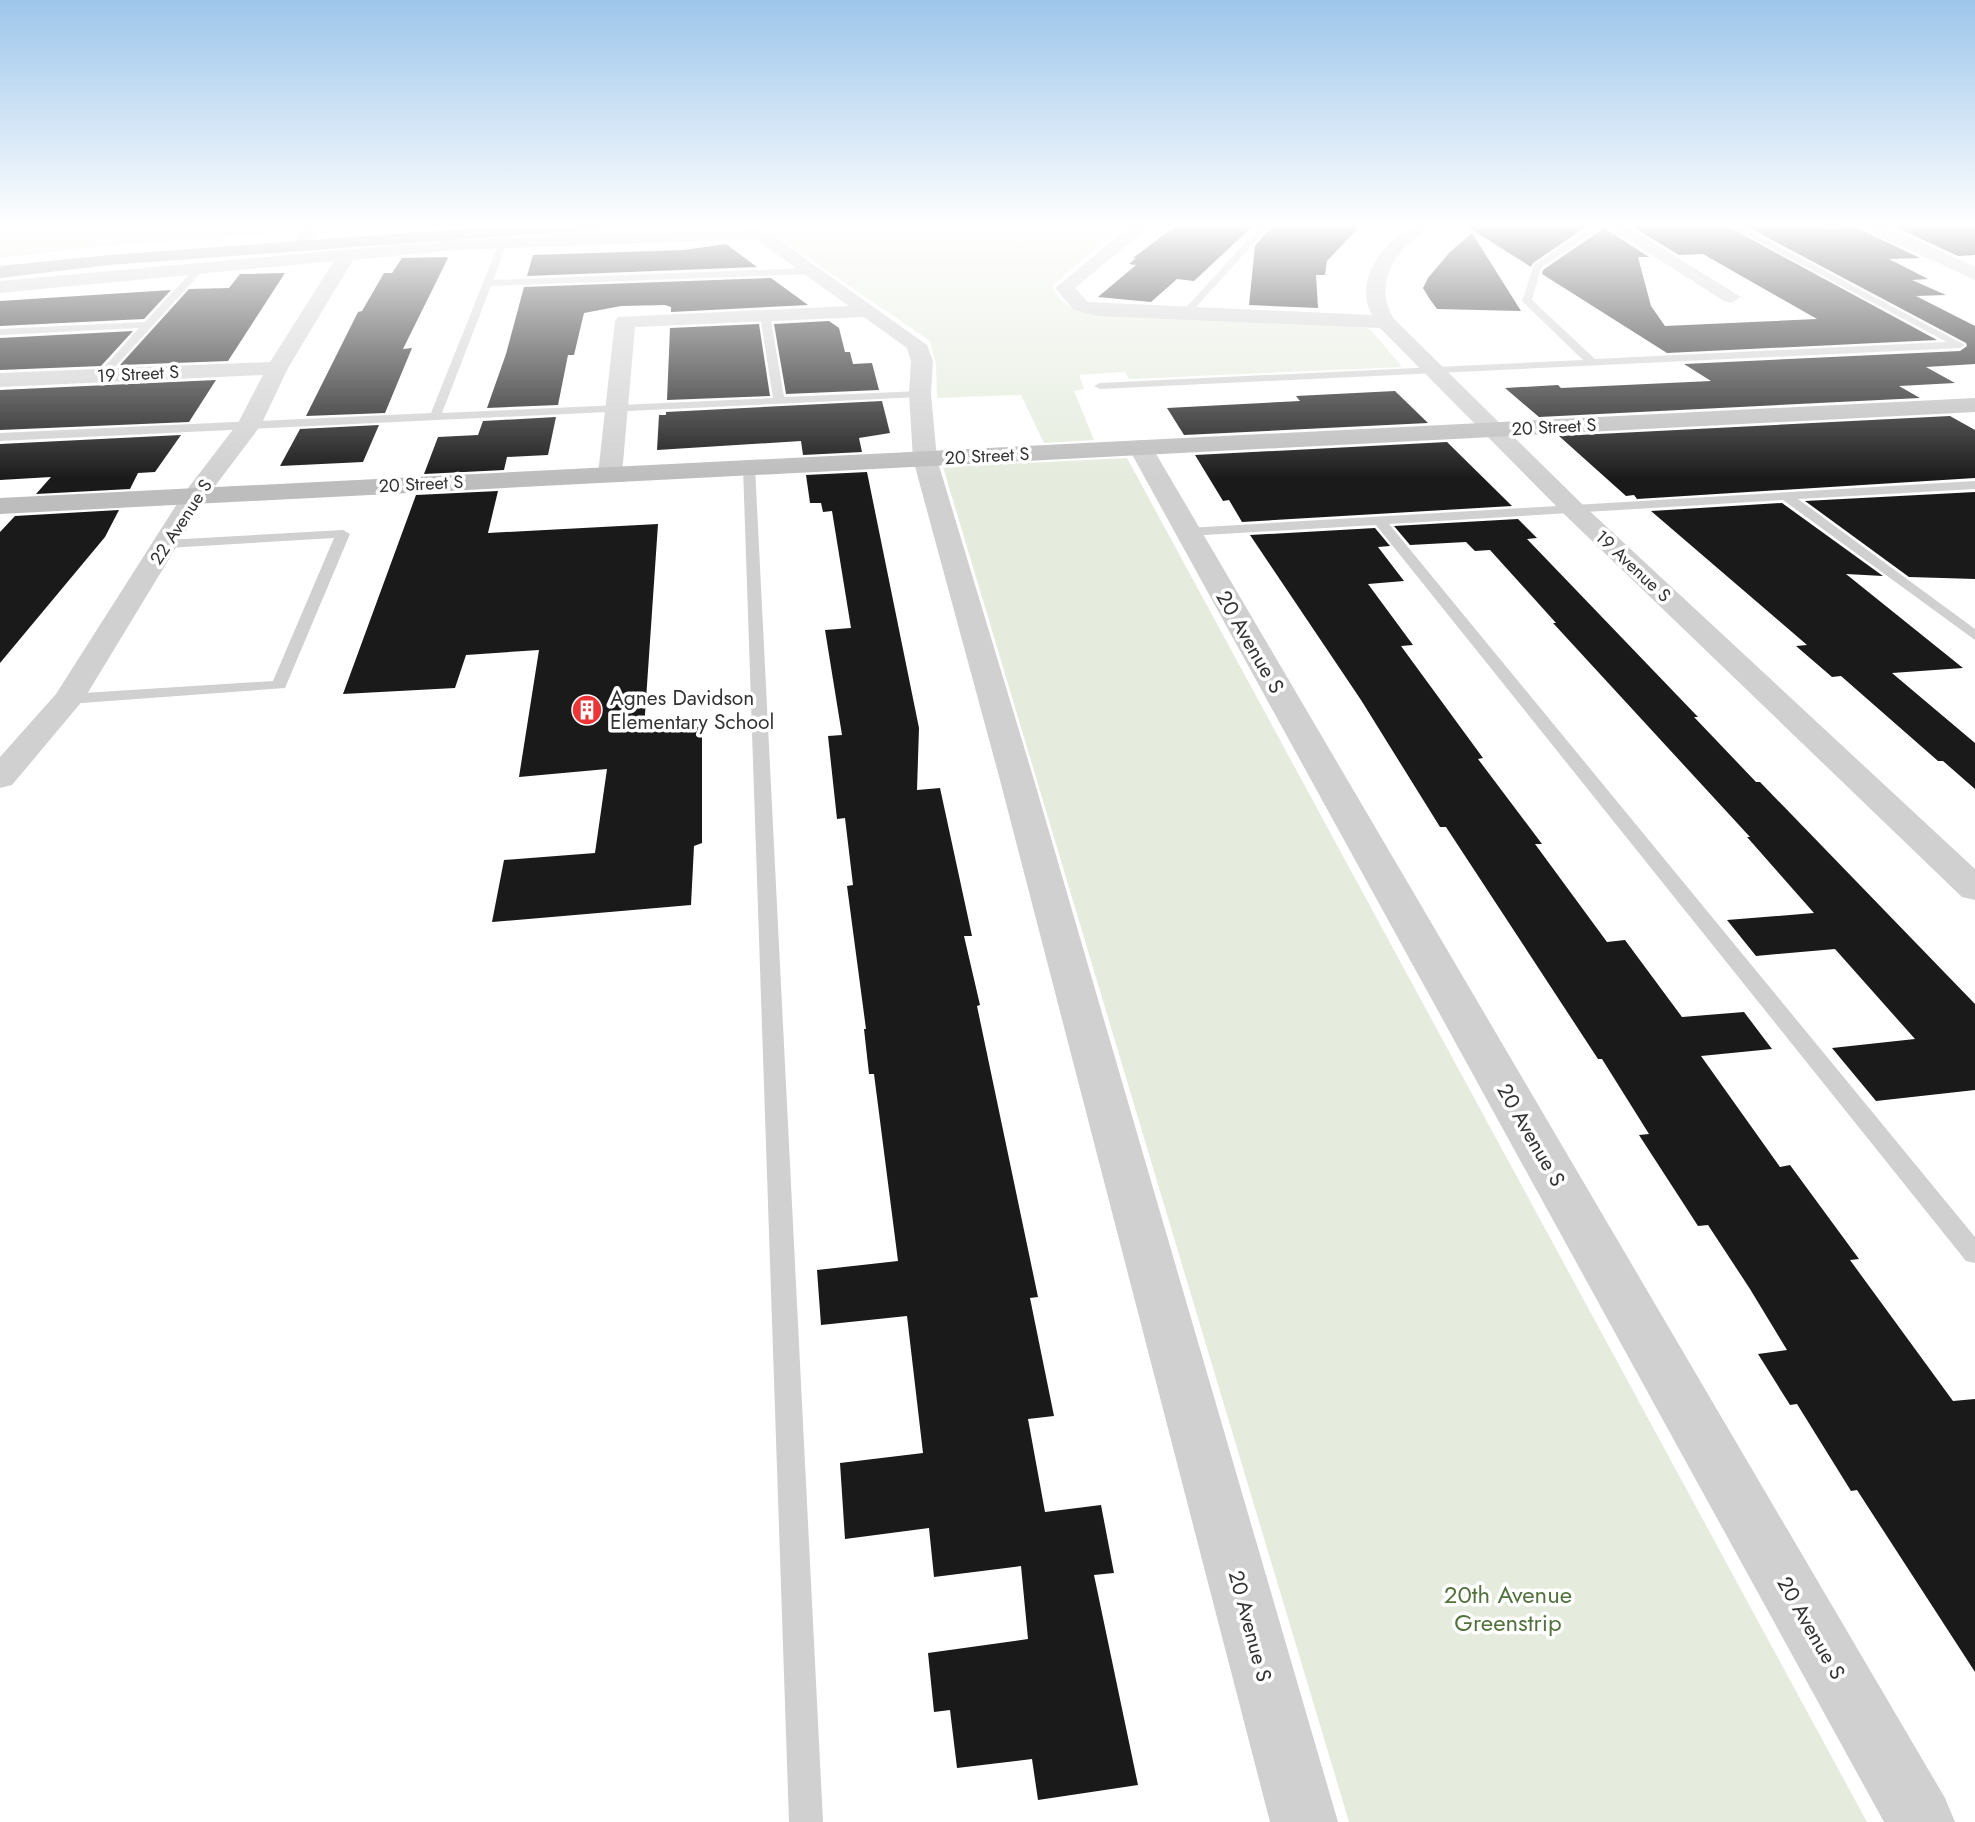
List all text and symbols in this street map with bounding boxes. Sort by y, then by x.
street label: 19 Street S [96,359,180,389]
street label: 20 Street S [1511,412,1597,442]
street label: 20 Street S [944,441,1030,471]
street label: 20 Street S [378,469,464,499]
street label: 22 Avenue S [144,474,218,570]
street label: 19 Avenue S [1589,524,1677,608]
street label: 20 Avenue S [1208,585,1292,699]
place label: Agnes Davidson Elementary School [610,683,774,737]
building icon: Agnes Davidson Elementary School [570,693,604,727]
street label: 20 Avenue S [1489,1078,1573,1192]
street label: 20 Avenue S [1221,1567,1279,1685]
street label: 20 Avenue S [1769,1571,1853,1685]
park label: 20th Avenue Greenstrip [1444,1577,1572,1640]

